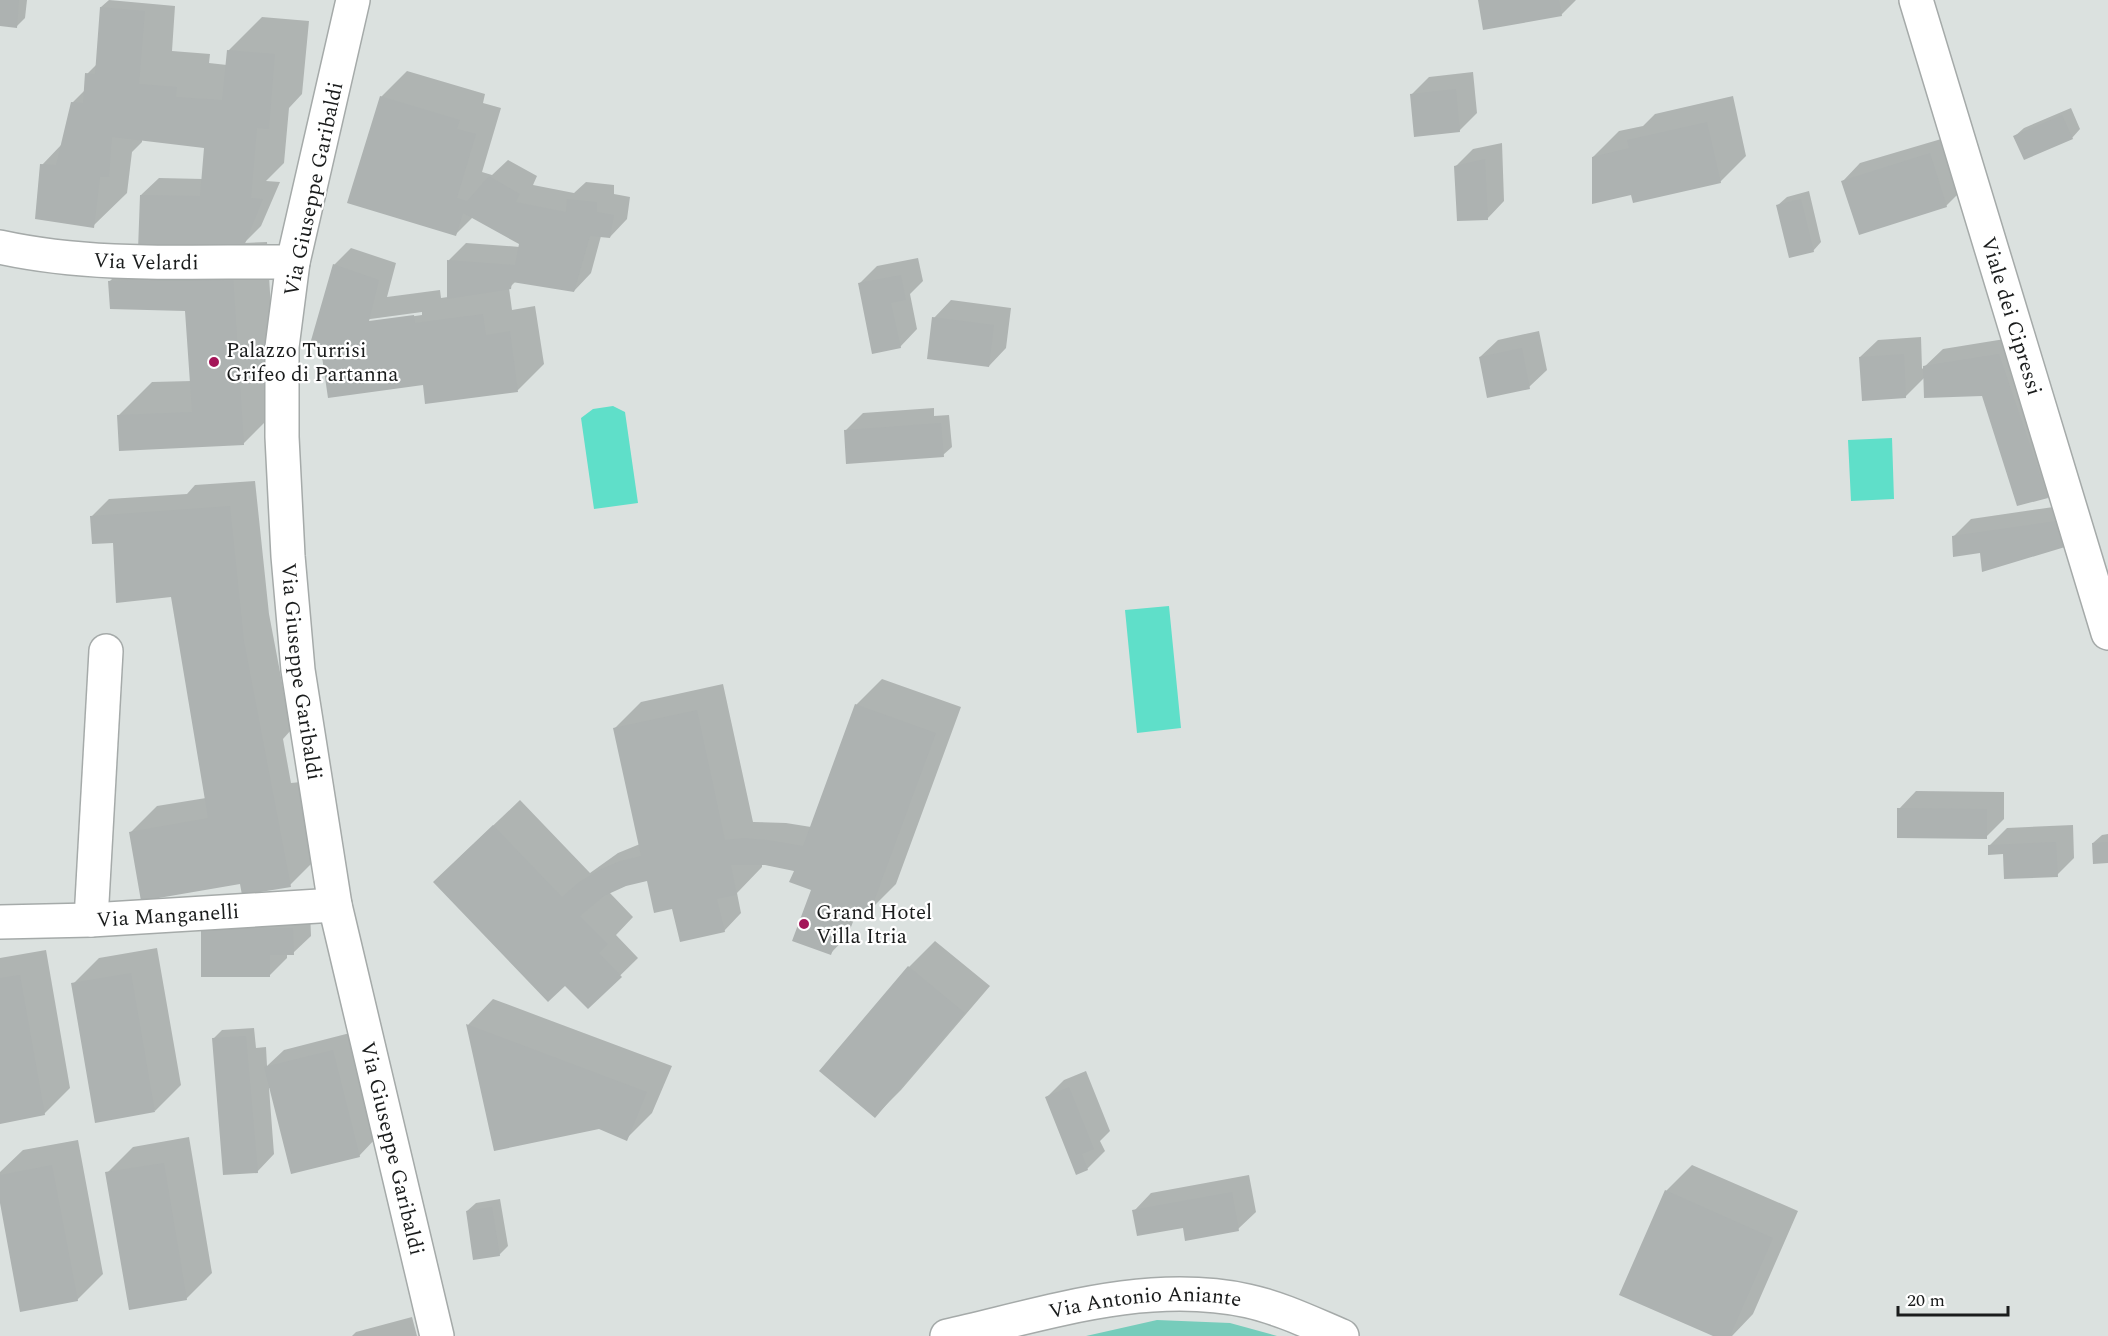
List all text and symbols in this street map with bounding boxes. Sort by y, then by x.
street label: Via Giuseppe Garibaldi [276,79,352,299]
street label: Viale dei Cipressi [1972,233,2050,399]
street label: Via Velardi [92,245,199,279]
place label: Palazzo Turrisi Grifeo di Partanna [226,335,399,391]
marker: Palazzo Turrisi Grifeo di Partanna [207,355,221,369]
street label: Via Giuseppe Garibaldi [272,562,330,783]
street label: Via Manganelli [95,896,240,937]
place label: Grand Hotel Villa Itria [816,897,932,953]
marker: Grand Hotel Villa Itria [797,917,811,931]
street label: Via Giuseppe Garibaldi [351,1038,432,1259]
street label: Via Antonio Aniante [1046,1279,1244,1328]
scale bar [1898,1279,2008,1317]
text: 20 m [1907,1287,1945,1314]

